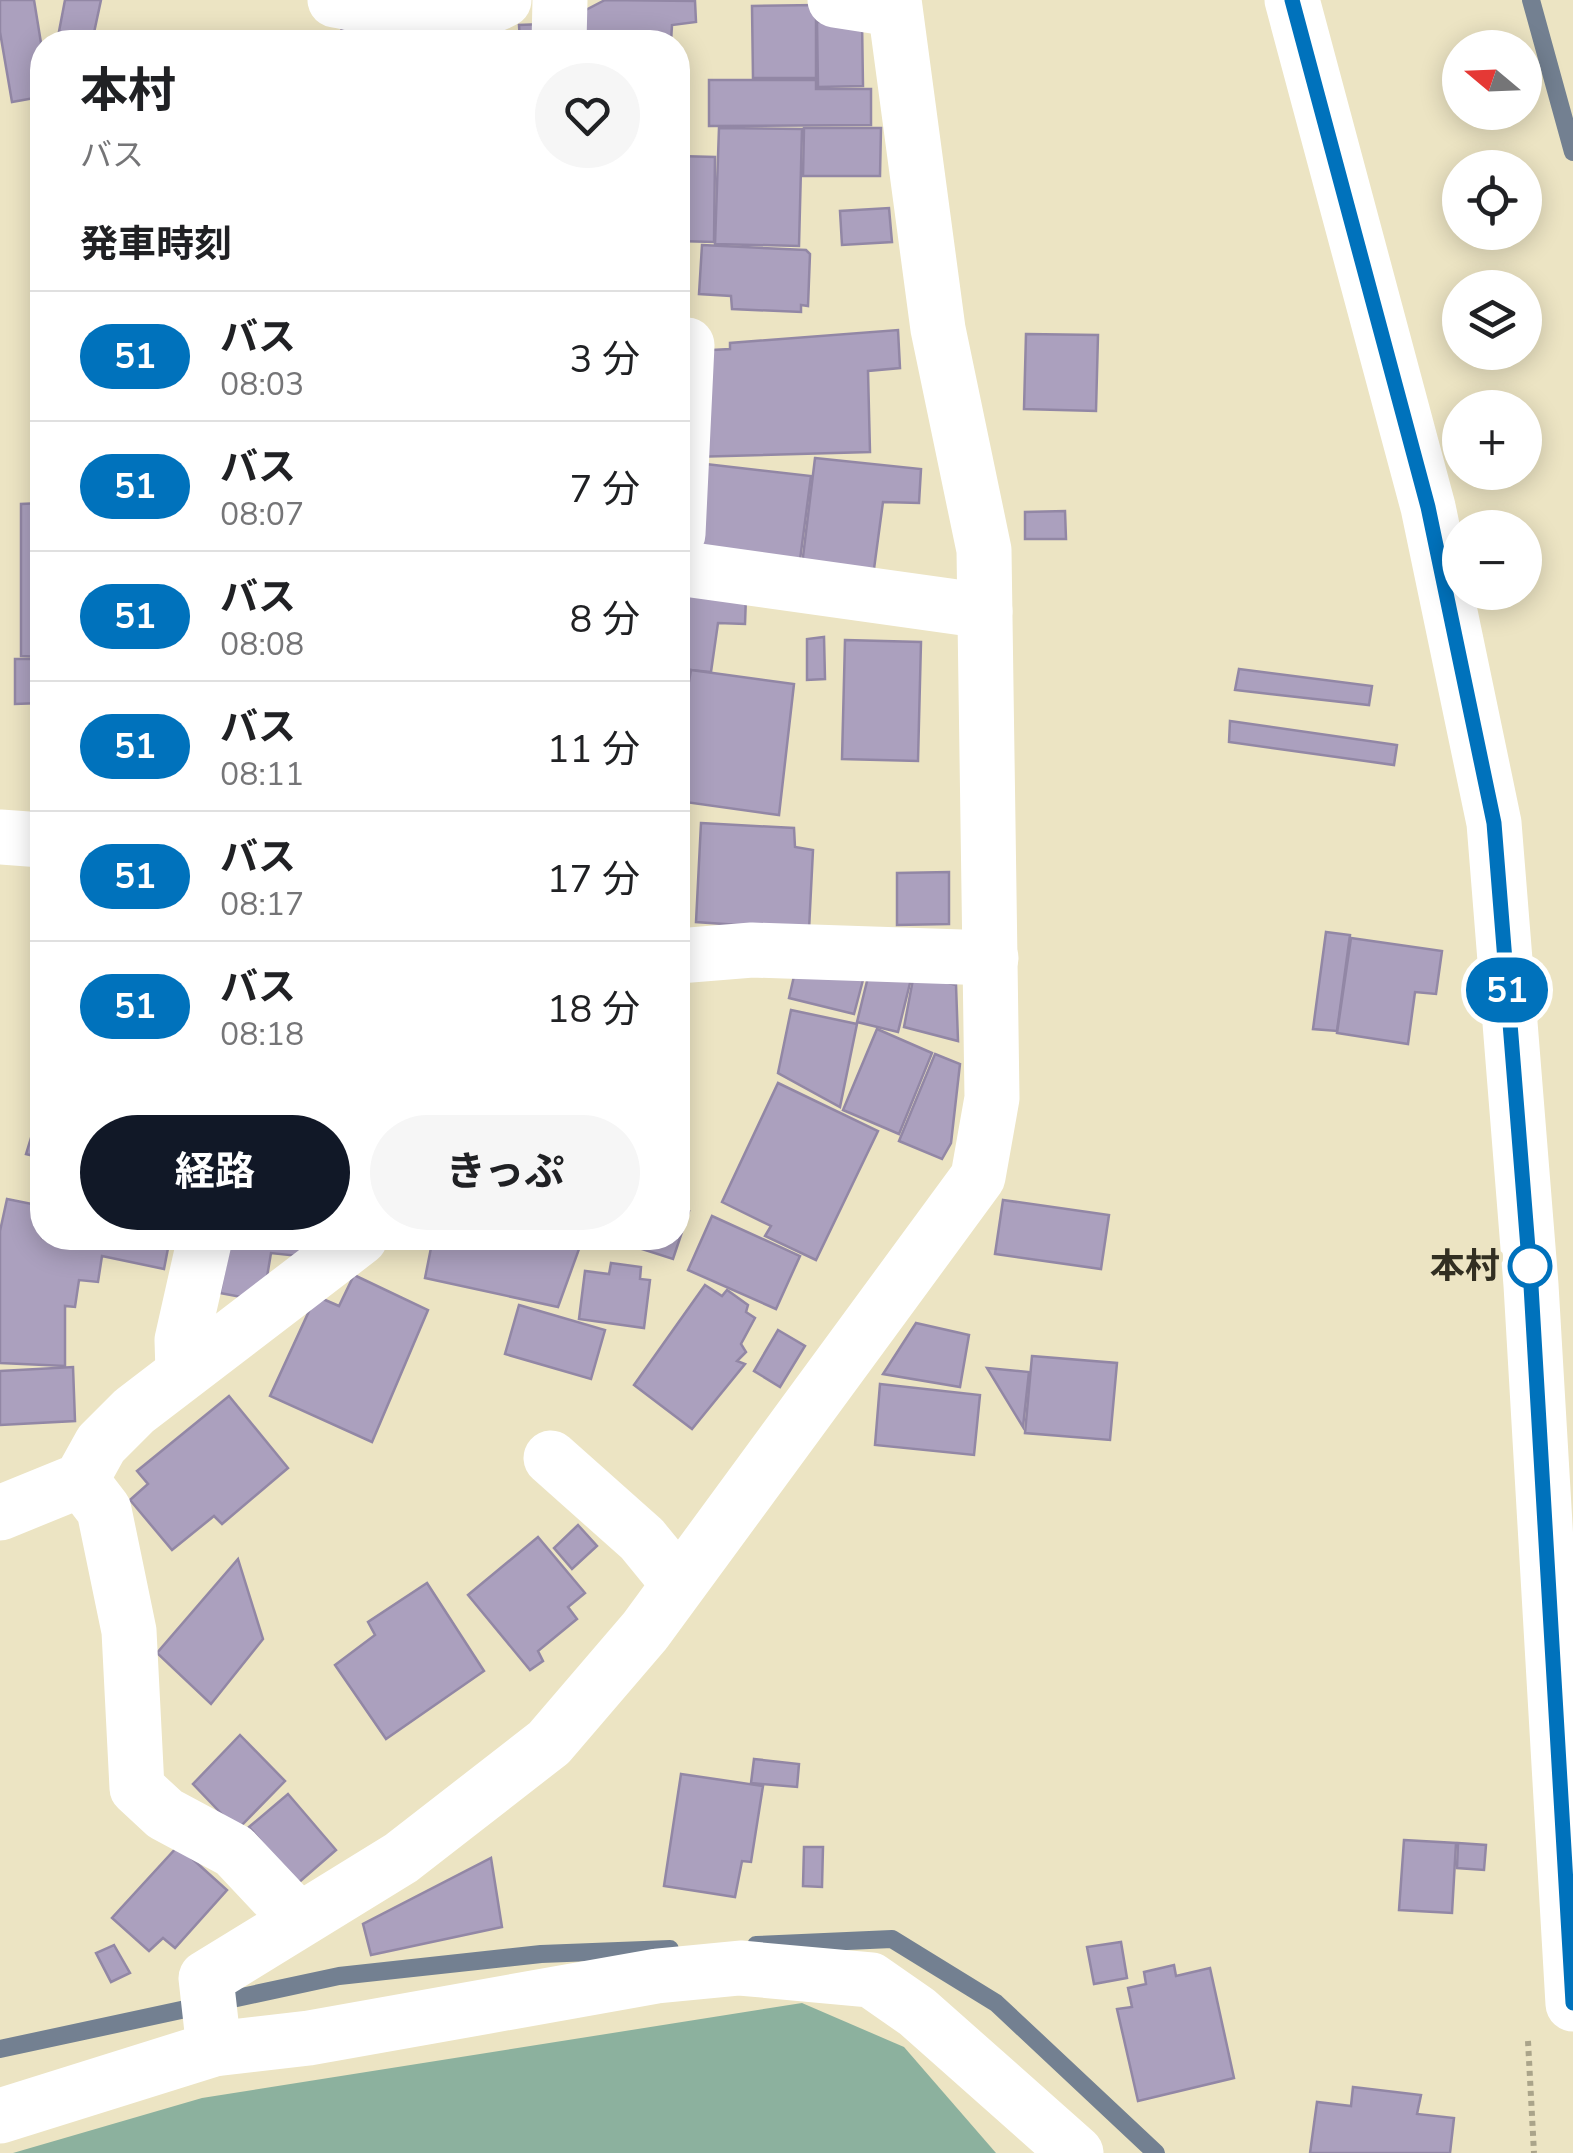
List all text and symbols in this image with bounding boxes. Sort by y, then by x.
north arrow [1442,30,1542,130]
map controls [1442,30,1542,610]
text: 本村 [80,58,176,124]
button: heart [535,63,640,168]
text: バス [80,134,144,177]
button: locate [1442,150,1542,250]
text: 発車時刻 [80,219,232,270]
button: layers [1442,270,1542,370]
text: バス [220,312,296,363]
text: 51 [114,333,156,380]
text: 3 分 [569,334,640,385]
text: 08:03 [220,363,304,406]
button: + [1442,390,1542,490]
text: バス [220,442,296,493]
text: 51 [114,463,156,510]
text: 7 分 [569,464,640,515]
text: 08:07 [220,493,304,536]
button: − [1442,510,1542,610]
text: バス [220,572,296,623]
text: 51 [114,593,156,640]
text: 8 分 [569,594,640,645]
text: 08:08 [220,623,304,666]
text: バス [220,702,296,753]
text: 51 [114,723,156,770]
text: 11 分 [547,724,640,775]
text: 08:11 [220,753,304,796]
text: バス [220,832,296,883]
text: 51 [114,853,156,900]
text: 17 分 [547,854,640,905]
text: 08:17 [220,883,304,926]
line badge: 51 [1462,958,1552,1022]
text: バス [220,962,296,1013]
text: 51 [1486,967,1528,1014]
text: 51 [114,983,156,1030]
text: 18 分 [547,984,640,1035]
text: 08:18 [220,1013,304,1056]
button: 経路 [80,1115,350,1230]
button: きっぷ [370,1115,640,1230]
place label: 本村 [1430,1243,1500,1290]
marker: 本村 [1509,1245,1551,1287]

